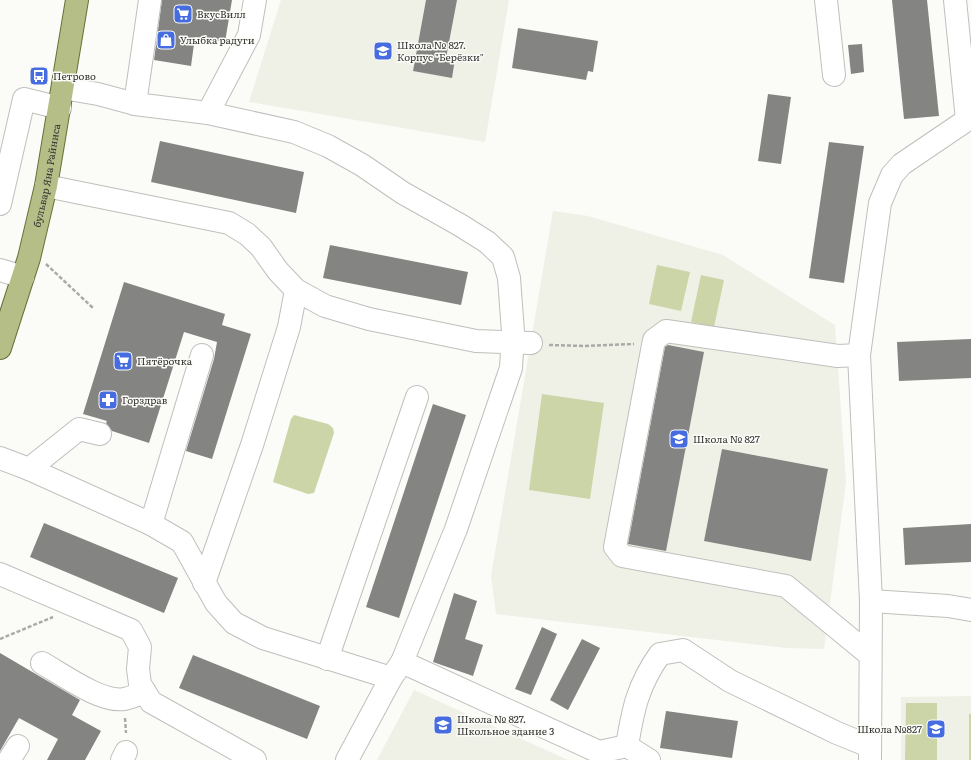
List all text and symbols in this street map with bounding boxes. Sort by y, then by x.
supermarket icon: ВкусВилл [172,3,194,25]
place label: ВкусВилл [197,6,246,21]
shop icon: Улыбка радуги [155,29,177,51]
place label: Улыбка радуги [180,32,255,47]
place label: Школа № 827. Корпус "Берёзки" [397,37,484,64]
school or university icon: Школа № 827. Корпус "Берёзки" [372,40,394,62]
bus stop icon: Петрово [28,65,50,87]
place label: Петрово [53,68,96,83]
street label: бульвар Яна Райниса [29,122,63,229]
supermarket icon: Пятёрочка [112,350,134,372]
place label: Пятёрочка [137,353,193,368]
pharmacy icon: Горздрав [97,389,119,411]
place label: Горздрав [122,392,168,407]
school or university icon: Школа № 827 [668,428,690,450]
place label: Школа № 827 [693,431,760,446]
place label: Школа № 827. Школьное здание 3 [457,711,554,738]
school or university icon: Школа № 827. Школьное здание 3 [432,714,454,736]
school or university icon: Школа №827 [925,718,947,740]
place label: Школа №827 [857,721,922,736]

